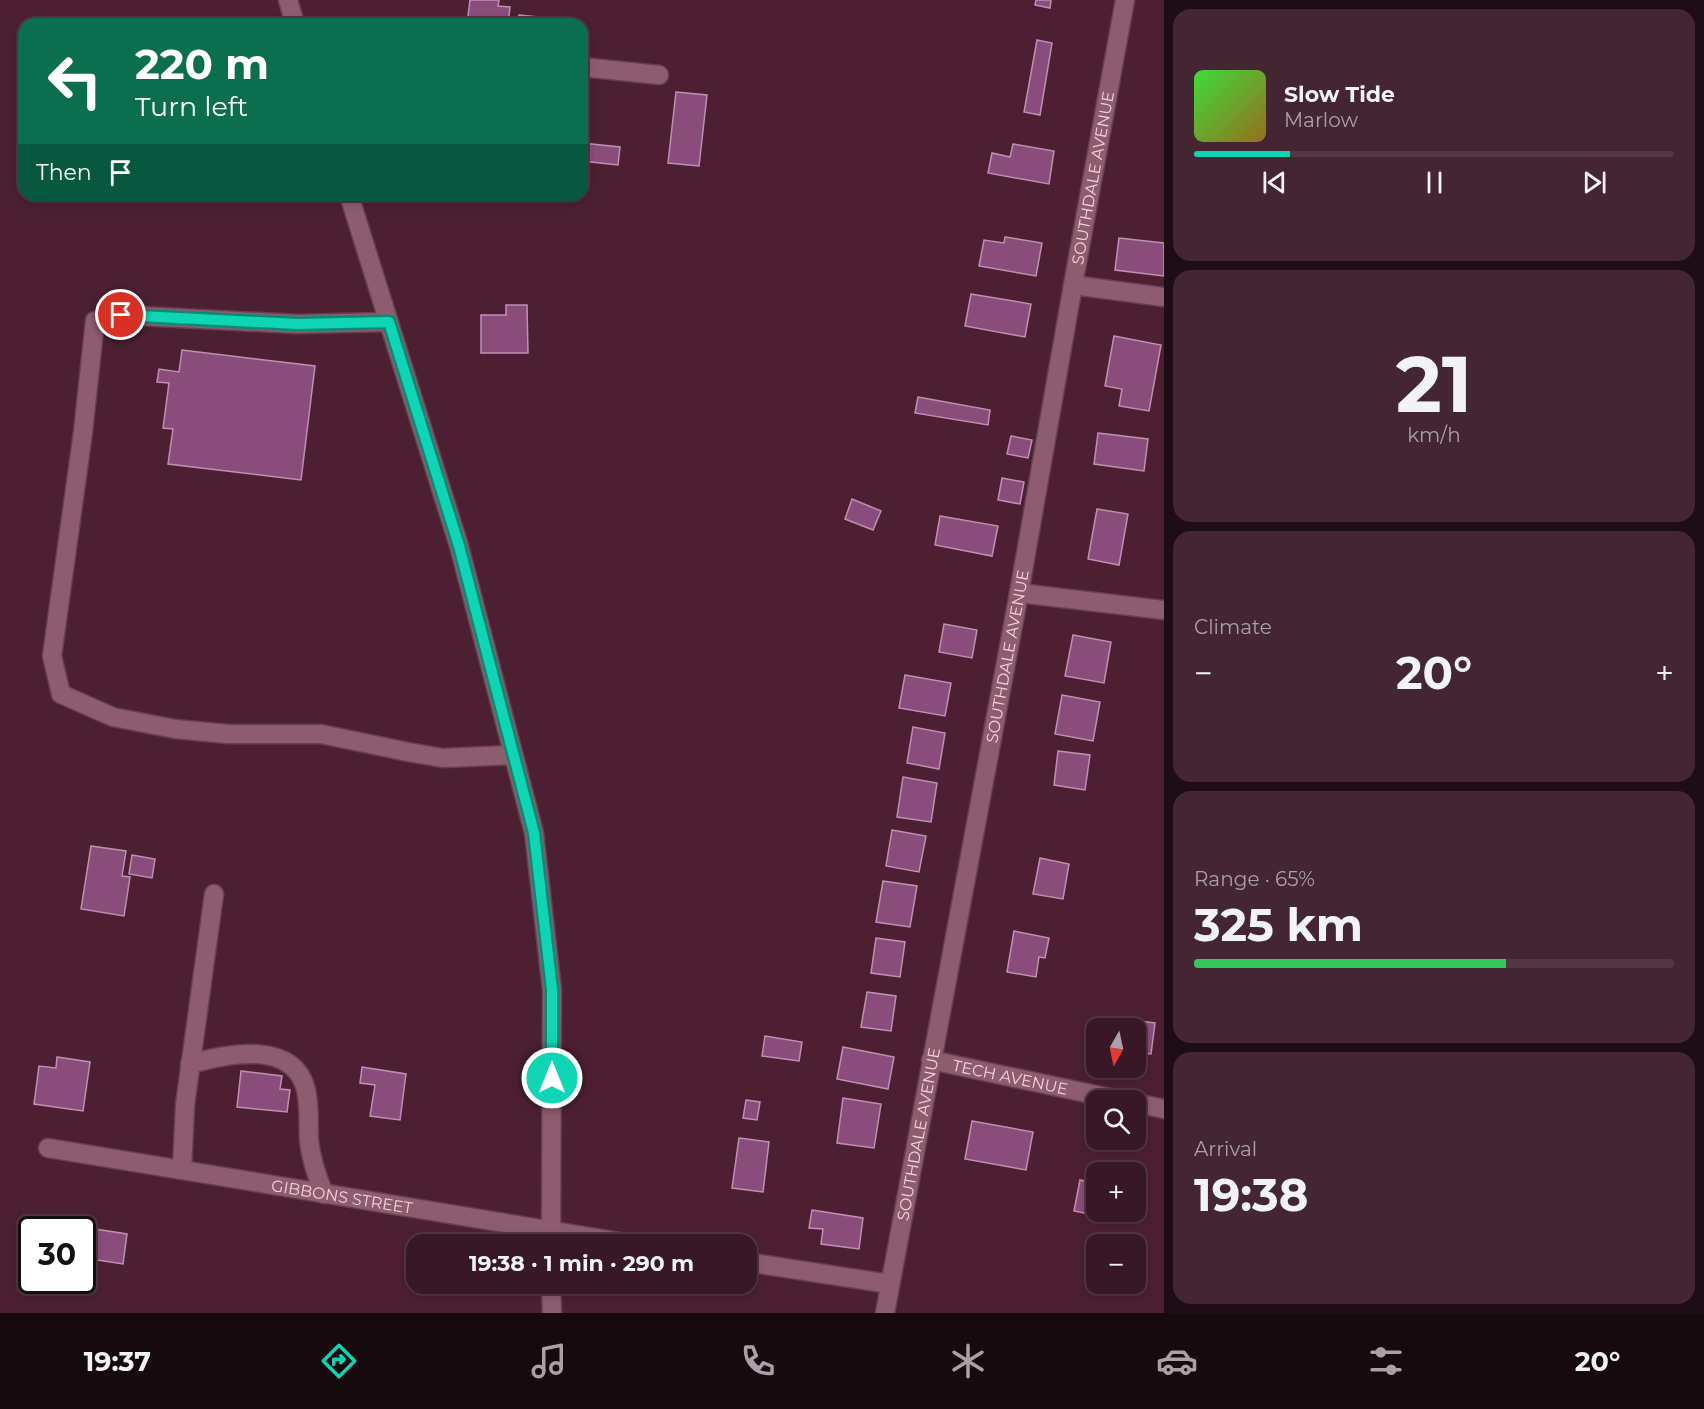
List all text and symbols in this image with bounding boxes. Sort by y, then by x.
text: 220 m [135,38,269,90]
icon: left [36,42,114,120]
text: Slow Tide [1284,81,1395,108]
text: Turn left [135,90,248,123]
street label: SOUTHDALE AVENUE [1068,90,1118,266]
text: Marlow [1284,108,1358,132]
icon: arrive [104,156,137,189]
text: Then [36,159,92,186]
icon: previous [1258,166,1291,199]
icon: pause [1418,166,1451,199]
icon: next [1578,166,1611,199]
pin [95,289,146,340]
icon: arrive [104,298,137,331]
text: 21 [1396,336,1472,432]
text: km/h [1407,423,1461,447]
street label: SOUTHDALE AVENUE [982,568,1033,745]
text: Climate [1194,615,1272,639]
text: 20° [1396,645,1472,700]
text: − [1194,653,1213,693]
text: + [1655,653,1674,693]
text: Range · 65% [1194,867,1315,891]
text: 325 km [1194,897,1363,952]
north arrow [1086,1018,1146,1078]
map controls [1086,1018,1146,1294]
position arrow [520,1046,584,1110]
street label: SOUTHDALE AVENUE [893,1046,944,1222]
street label: TECH AVENUE [951,1056,1070,1099]
button: search [1086,1090,1146,1150]
text: Arrival [1194,1137,1257,1161]
button: + [1086,1162,1146,1222]
text: 19:38 [1194,1167,1308,1222]
street label: GIBBONS STREET [270,1176,415,1218]
speed limit sign: 30 [18,1216,96,1294]
button: − [1086,1234,1146,1294]
text: 19:38 · 1 min · 290 m [469,1250,694,1277]
icon: directions [318,1340,360,1382]
icon: music [528,1340,570,1382]
icon: phone [737,1340,779,1382]
icon: climate [947,1340,989,1382]
icon: car [1156,1340,1198,1382]
icon: filters [1365,1340,1407,1382]
text: 19:37 [84,1345,151,1378]
text: 20° [1575,1345,1620,1378]

